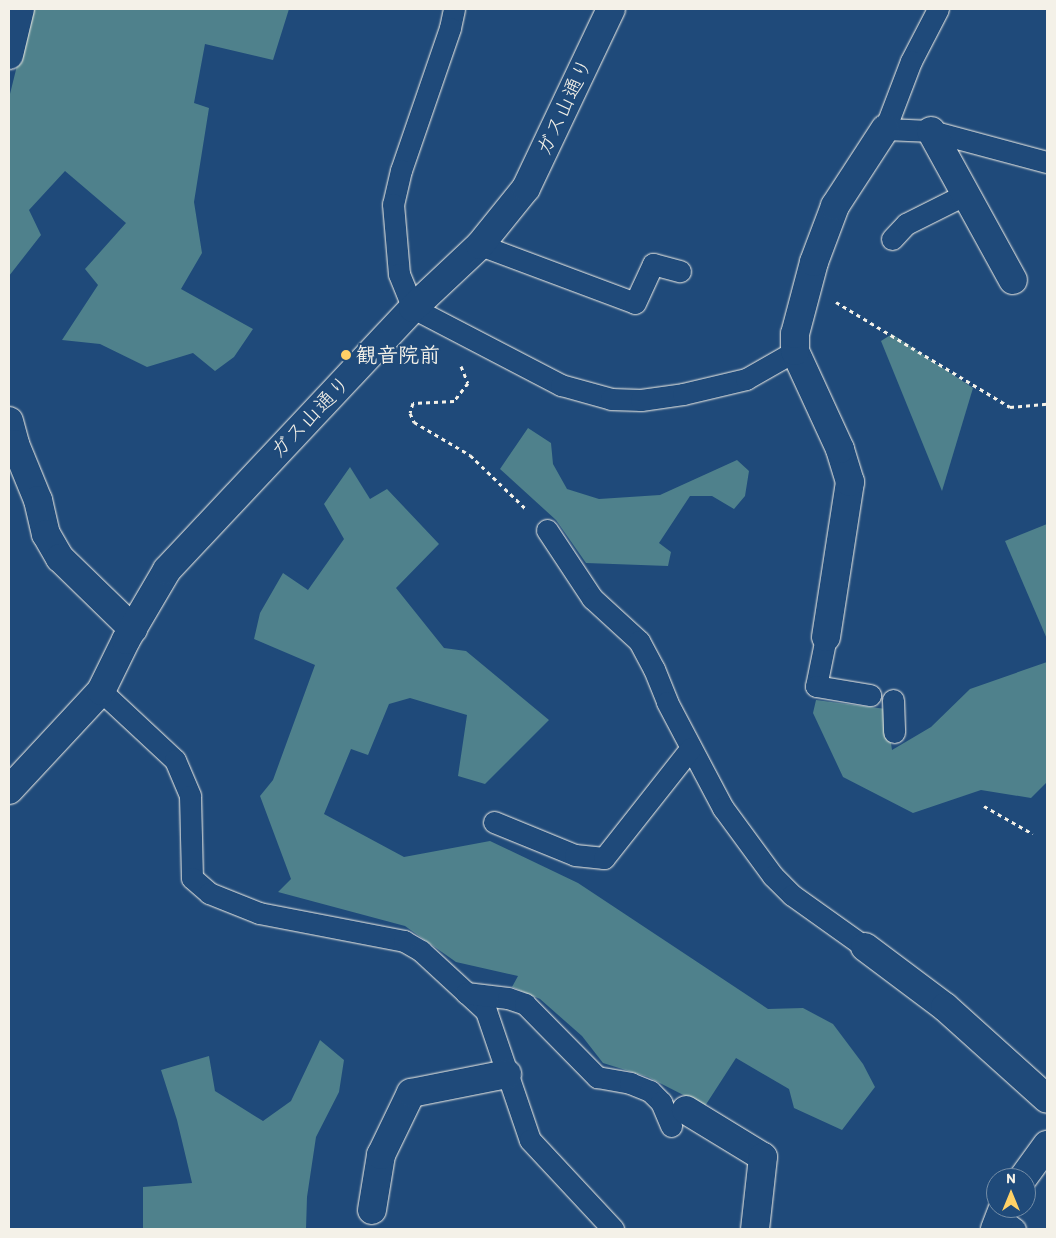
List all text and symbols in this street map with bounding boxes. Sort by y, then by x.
street label: ガス山通り [530,54,598,160]
place label: 観音院前 [356,342,440,368]
marker: 観音院前 [340,349,352,361]
street label: ガス山通り [264,370,356,464]
north arrow [986,1168,1036,1218]
text: N [1006,1170,1016,1187]

